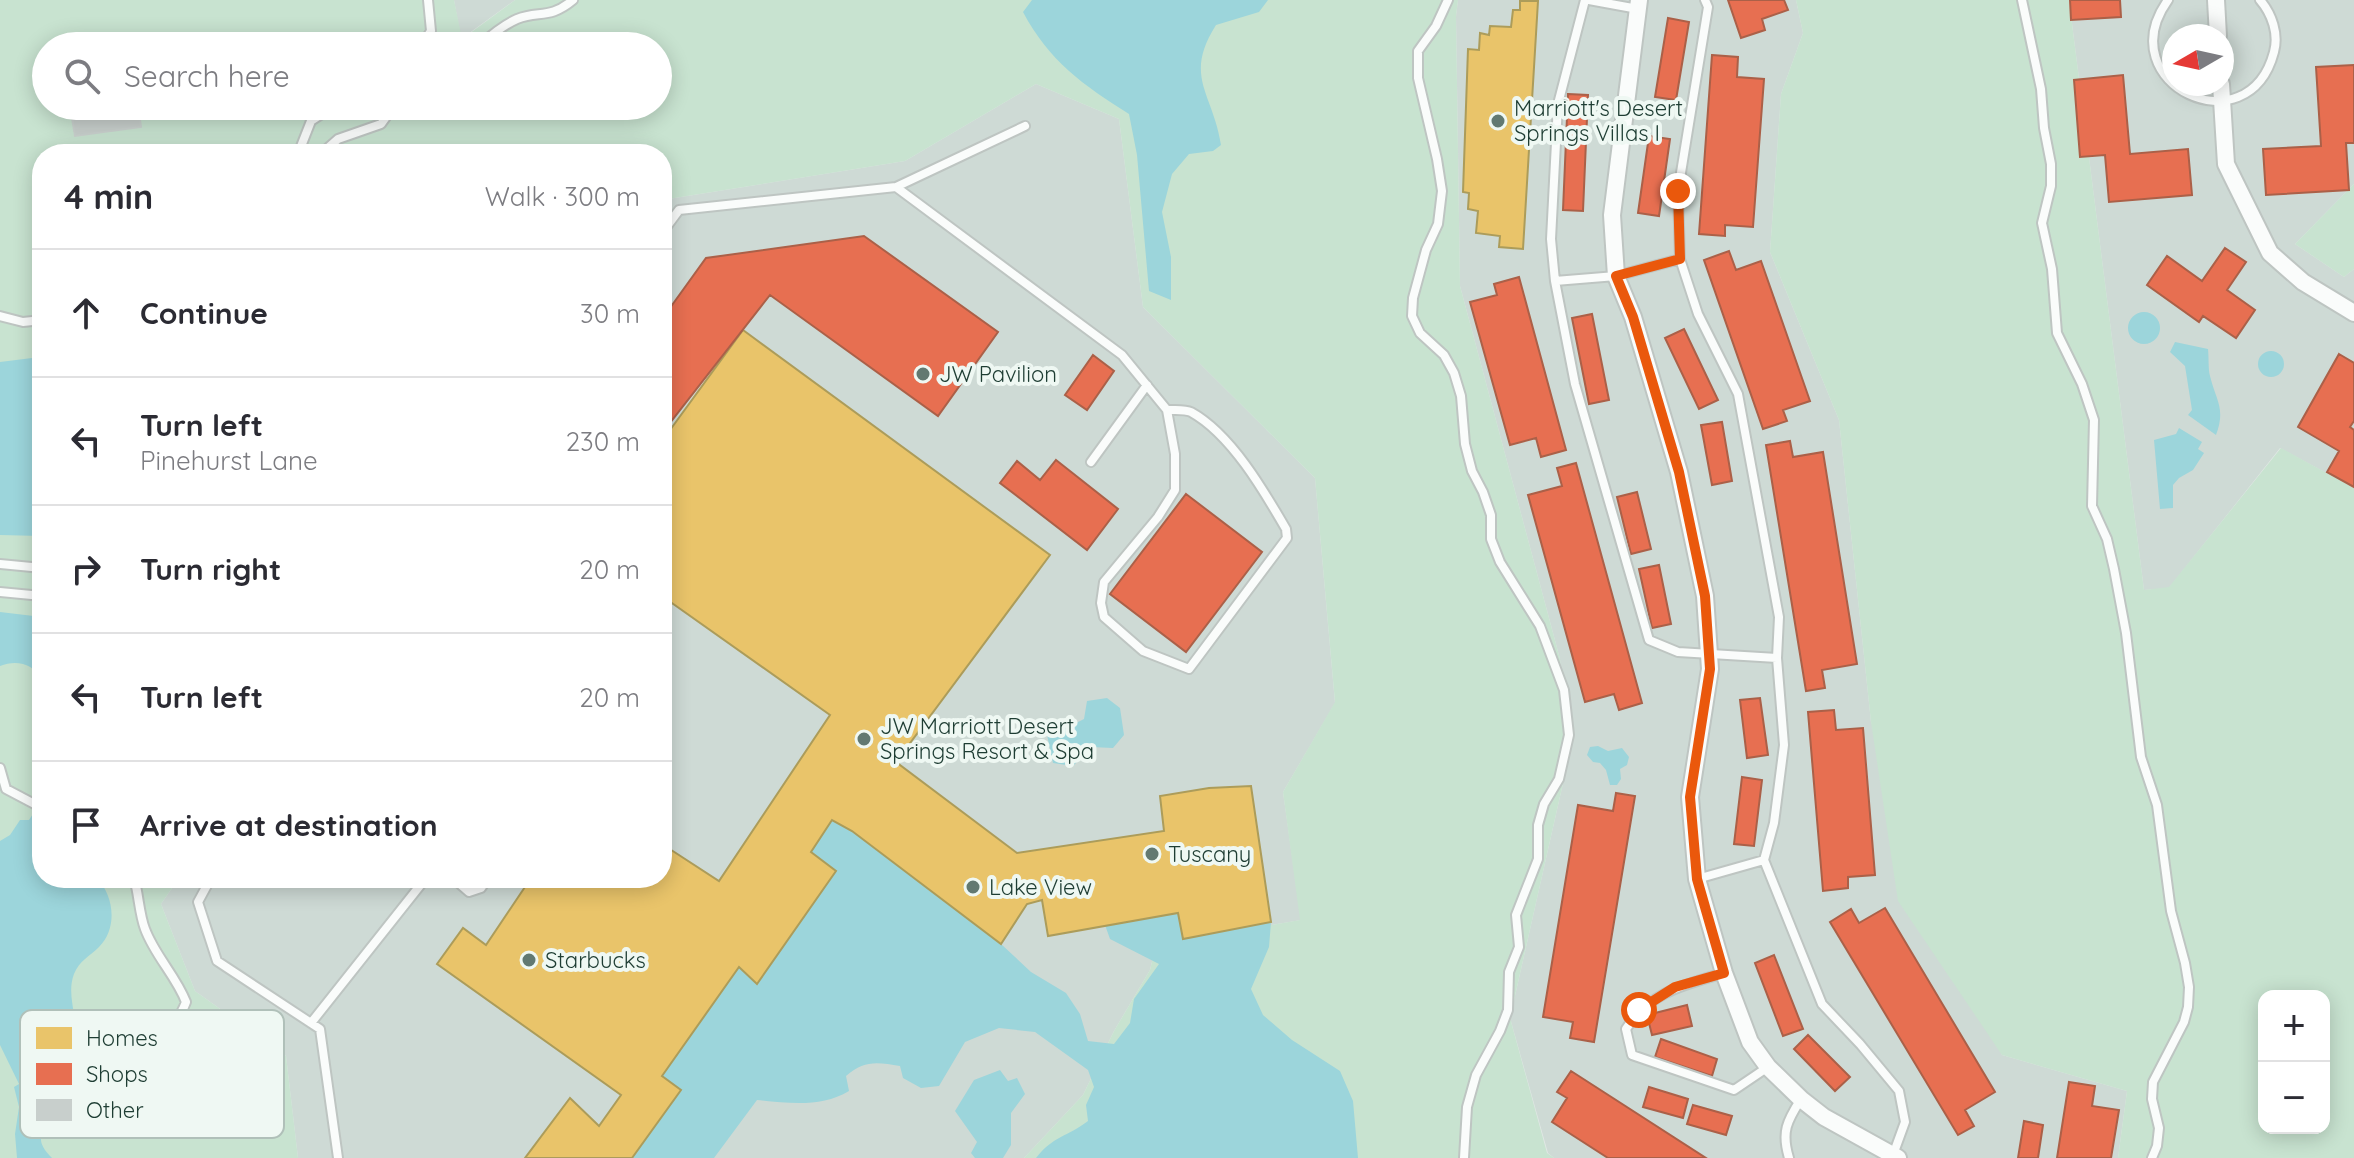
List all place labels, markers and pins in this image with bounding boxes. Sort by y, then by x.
place label: Marriott's Desert Springs Villas I [1514,94,1683,147]
marker: Marriott's Desert Springs Villas I [1489,112,1507,130]
place label: JW Pavilion [939,360,1057,388]
marker: JW Pavilion [914,365,932,383]
place label: JW Marriott Desert Springs Resort & Spa [880,712,1094,765]
marker: JW Marriott Desert Springs Resort & Spa [855,730,873,748]
place label: Tuscany [1168,840,1251,868]
marker: Tuscany [1143,845,1161,863]
place label: Lake View [989,873,1092,901]
marker: Lake View [964,878,982,896]
place label: Starbucks [545,946,646,974]
marker: Starbucks [520,951,538,969]

